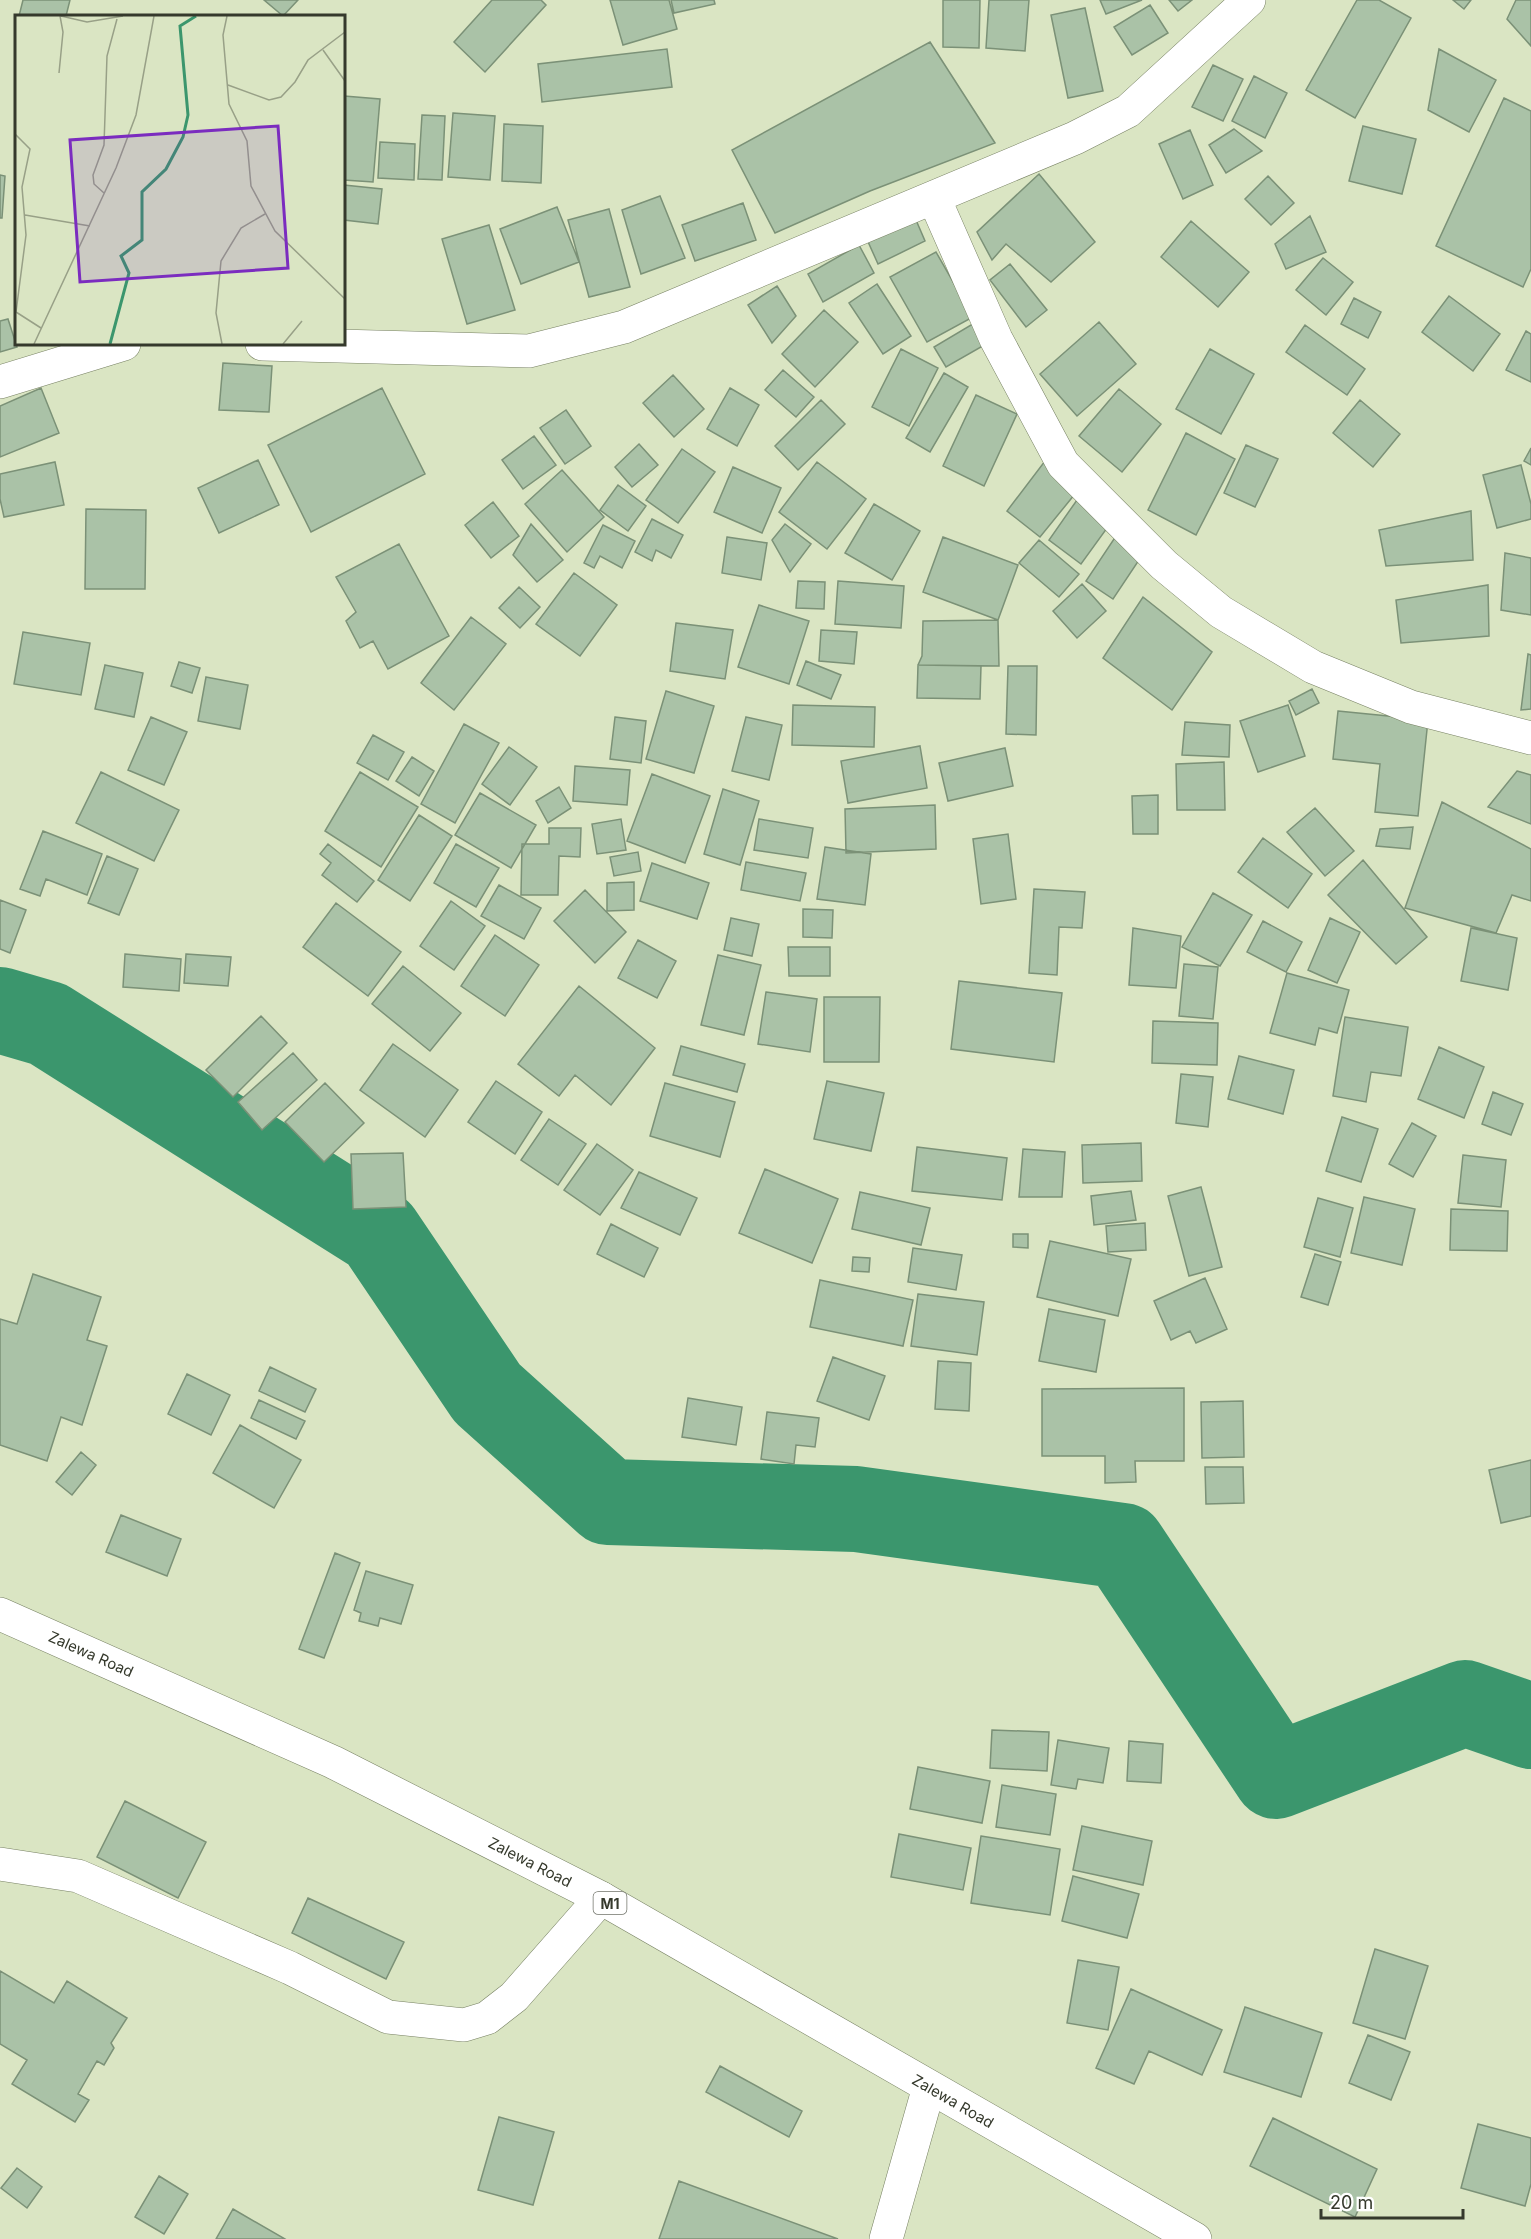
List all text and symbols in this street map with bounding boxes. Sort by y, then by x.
inset map [15,15,345,345]
street label: Zalewa Road [46,1627,136,1681]
street label: Zalewa Road [485,1833,575,1891]
road number: M1 [594,1892,626,1914]
street label: Zalewa Road [909,2070,997,2132]
scale bar [1321,2182,1464,2220]
text: 20 m [1330,2192,1373,2213]

